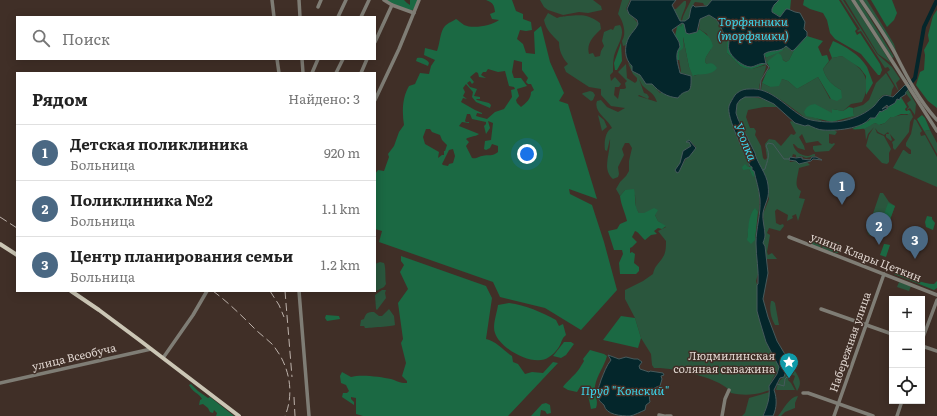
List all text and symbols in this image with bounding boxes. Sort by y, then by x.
water label: Торфянники (торфяшки) [717,12,789,44]
search box [16,16,376,60]
icon: search [30,27,52,49]
text: Поиск [62,27,110,50]
text: Рядом [32,86,88,111]
text: Найдено: 3 [288,89,360,108]
water label: Усолка [730,120,762,163]
text: Детская поликлиника [70,132,248,155]
text: 1 [42,143,48,162]
text: 920 m [324,143,360,162]
your location [517,144,537,164]
text: Больница [70,155,135,174]
pin: 1 [829,172,855,205]
text: Поликлиника №2 [70,188,213,211]
text: 2 [42,199,48,218]
text: 1.1 km [322,199,360,218]
text: Больница [70,211,135,230]
pin: 2 [866,212,892,245]
pin: 3 [902,226,928,259]
street label: улица Клары Цеткин [809,228,924,285]
text: Центр планирования семьи [70,244,293,267]
text: 3 [41,255,49,274]
text: 1.2 km [321,255,360,274]
text: Больница [70,267,135,286]
street label: Набережная улица [824,289,874,394]
map controls [889,296,925,404]
button: + [889,296,925,332]
button: − [889,332,925,368]
street label: улица Всеобуча [30,339,118,374]
place label: Людмилинская соляная скважина [673,347,775,376]
place icon: Людмилинская соляная скважина [778,351,800,379]
button: locate [889,368,925,404]
water label: Пруд "Конский" [581,381,669,399]

